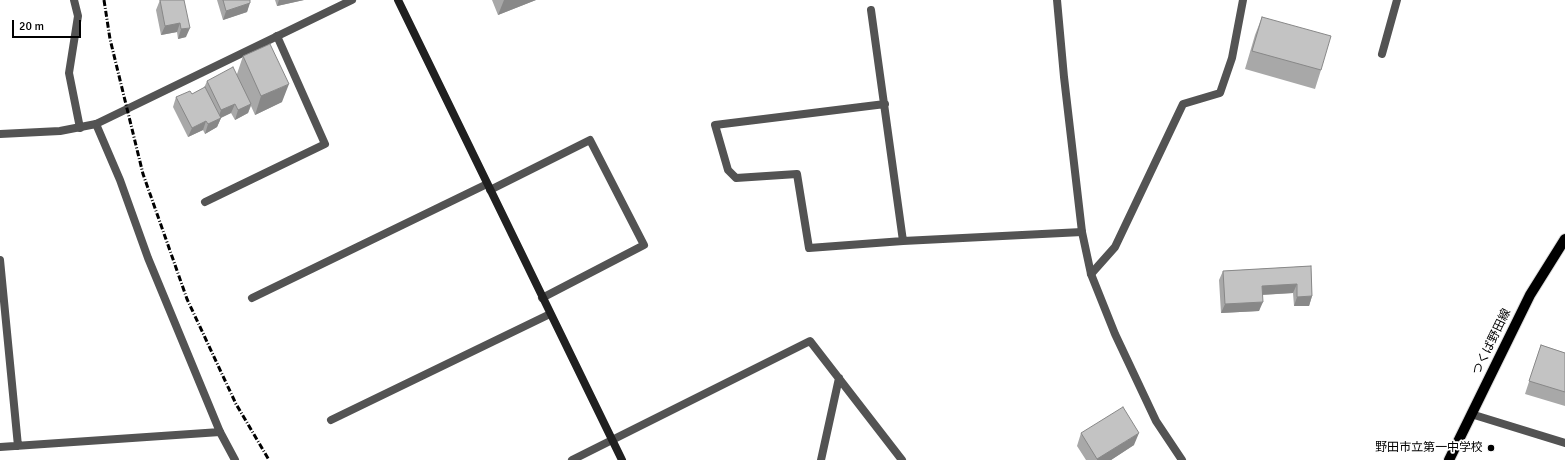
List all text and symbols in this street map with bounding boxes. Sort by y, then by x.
scale bar [14,12,83,38]
text: 20 m [19,19,44,34]
street label: つくば野田線 [1470,306,1514,378]
place label: 野田市立第一中学校 [1375,441,1483,455]
marker: 野田市立第一中学校 [1486,443,1496,453]

